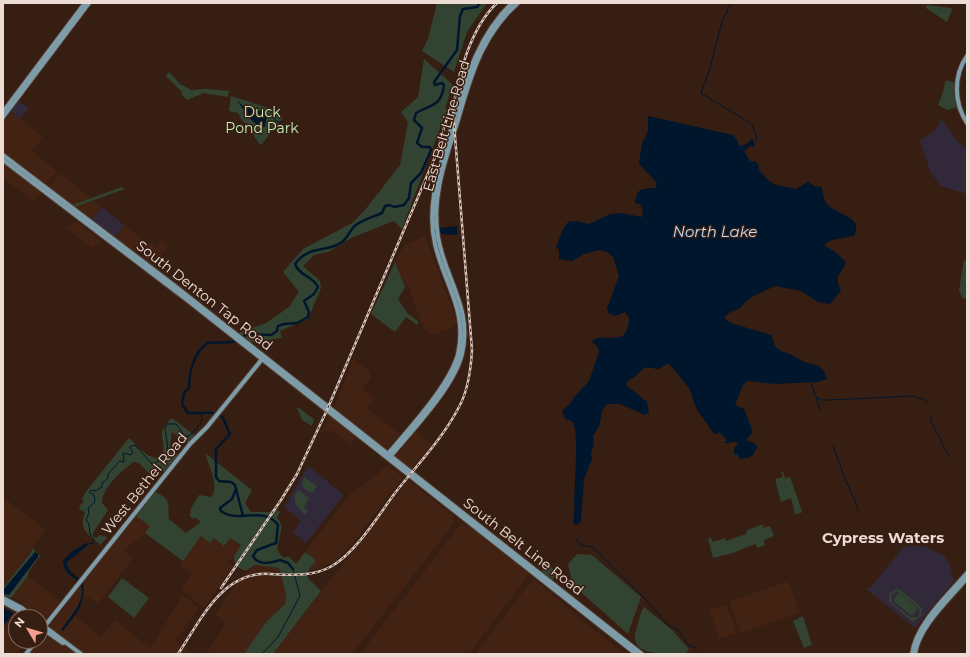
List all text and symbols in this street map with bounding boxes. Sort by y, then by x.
street label: East Belt Line Road [420,58,474,194]
park label: Duck Pond Park [225,105,299,138]
water label: North Lake [673,224,757,242]
street label: South Denton Tap Road [133,238,275,354]
street label: West Bethel Road [99,430,191,538]
street label: South Belt Line Road [460,495,586,599]
district label: Cypress Waters [822,530,944,548]
north arrow [8,609,48,649]
text: N [11,614,28,630]

